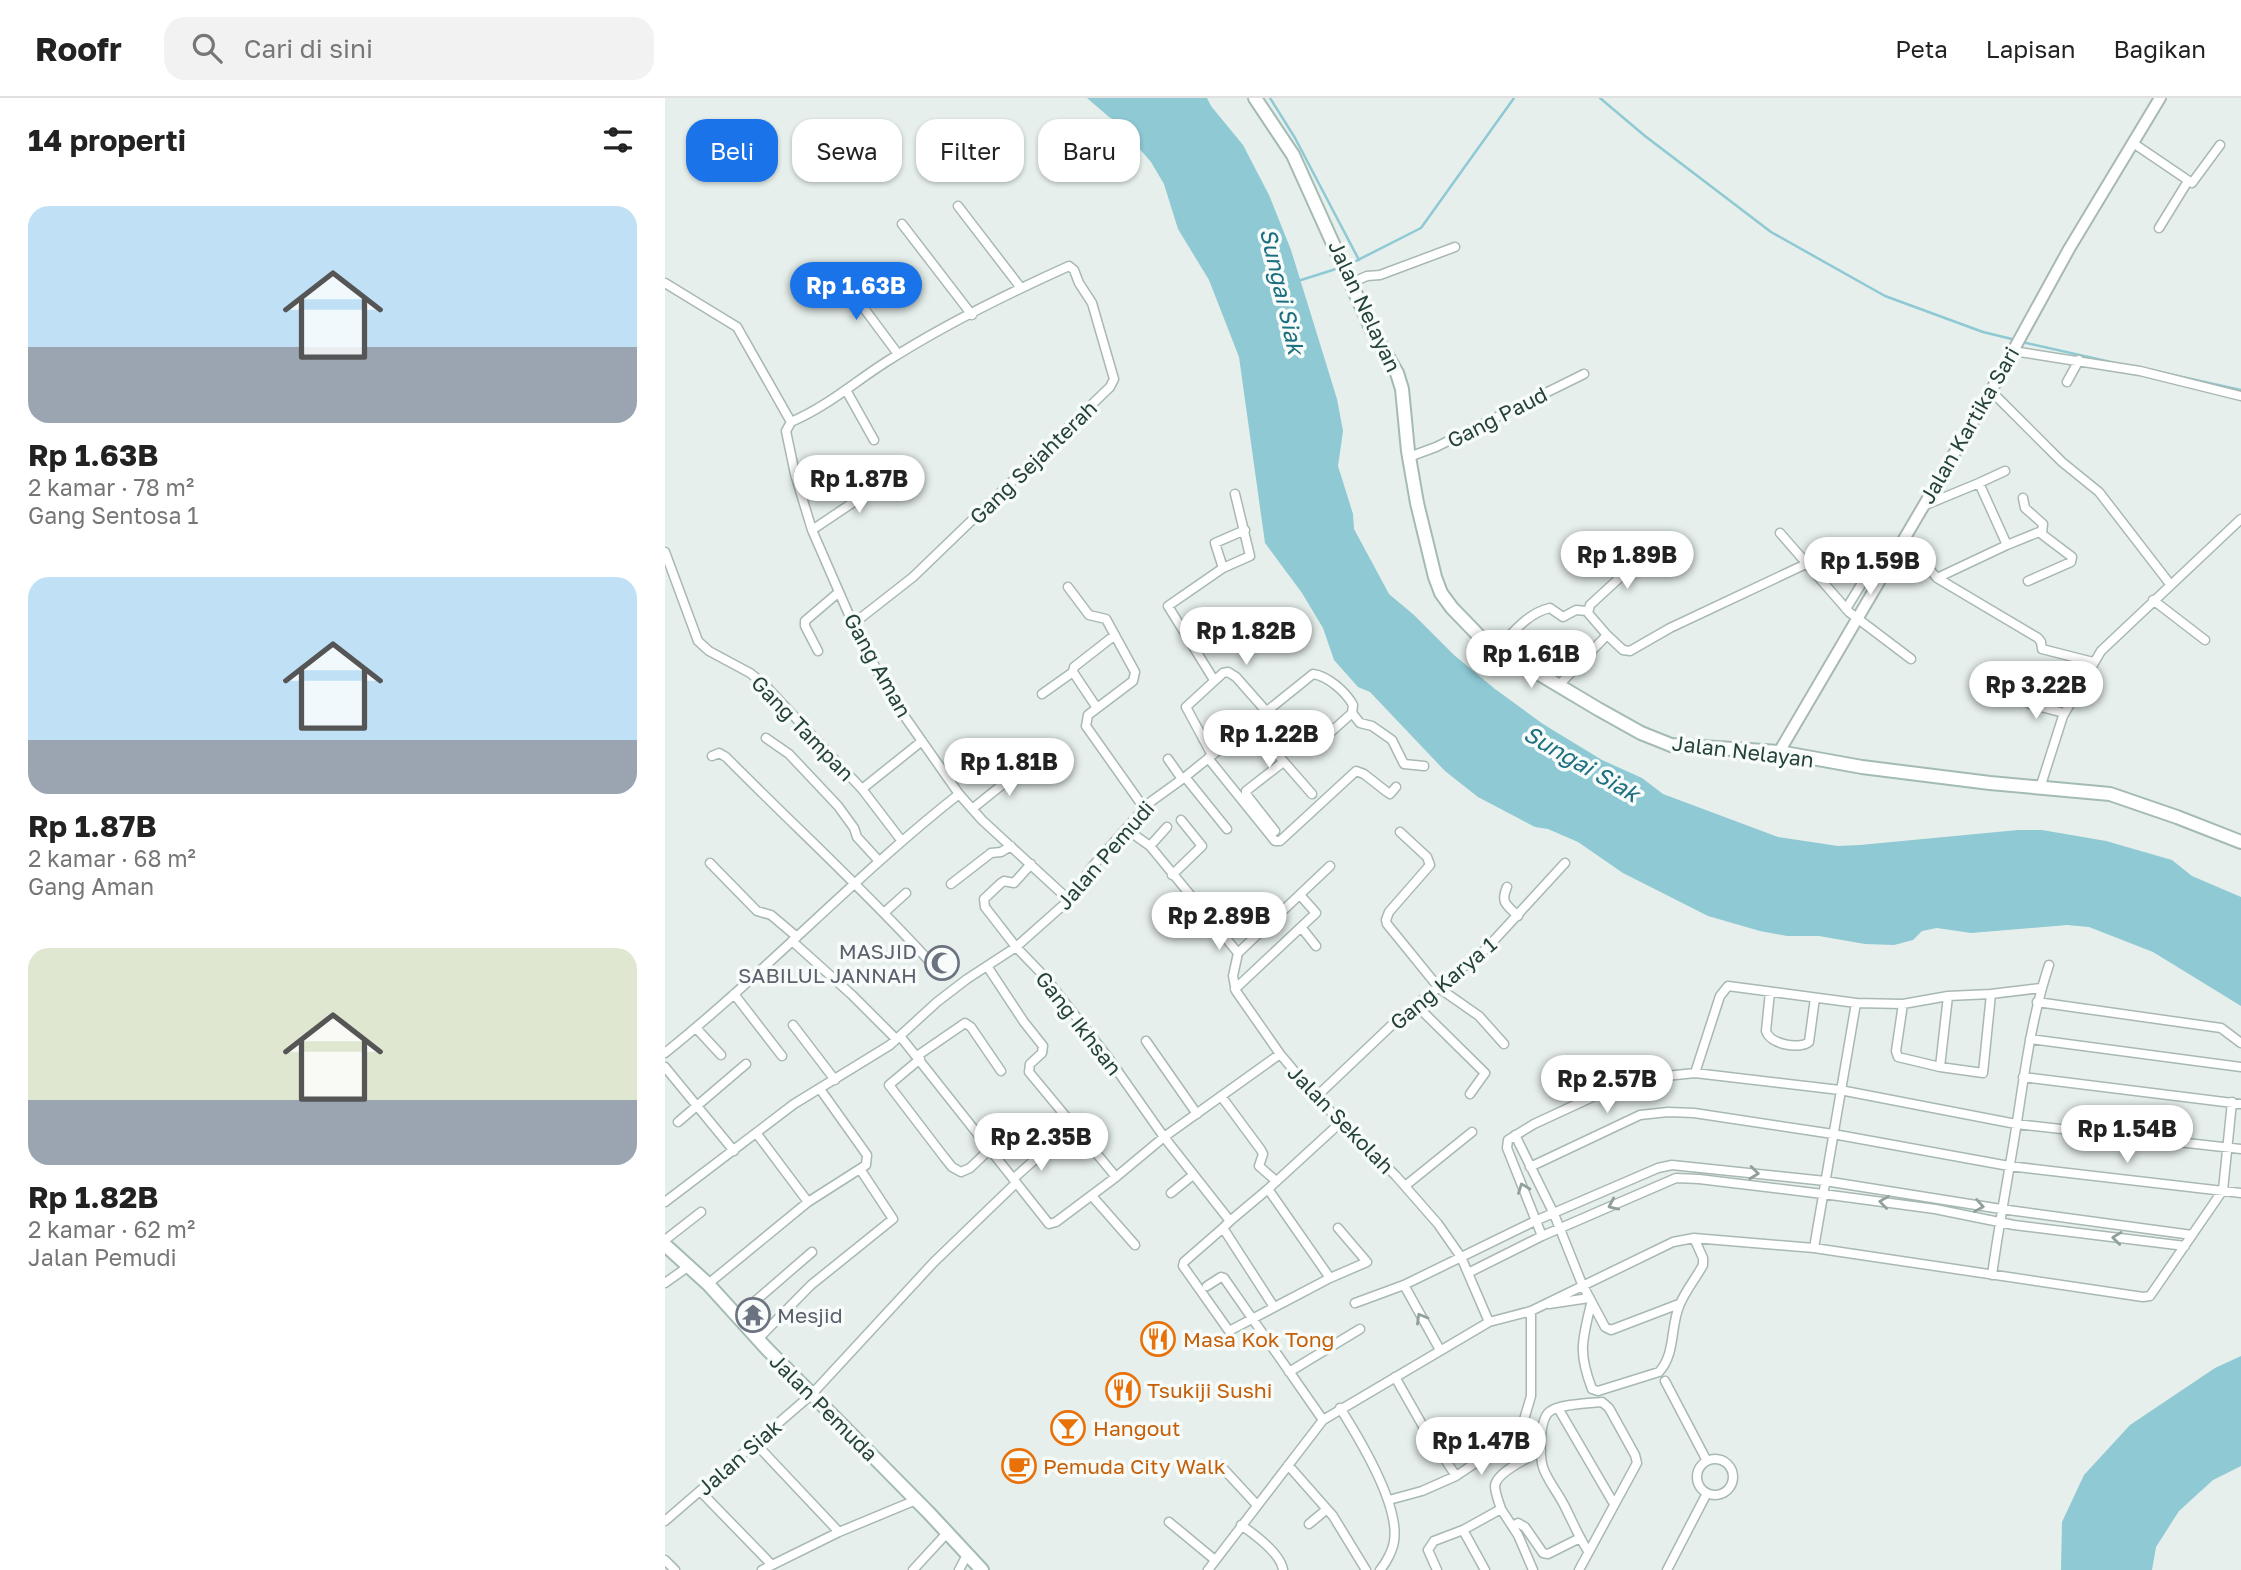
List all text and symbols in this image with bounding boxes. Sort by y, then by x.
search box [164,17,654,80]
text: Roofr [35,29,122,68]
icon: search [188,29,226,67]
text: Cari di sini [244,33,373,64]
text: Peta [1895,34,1948,63]
text: Lapisan [1986,34,2076,63]
text: Bagikan [2114,34,2206,63]
chip: Beli [686,119,778,182]
chip: Sewa [792,119,902,182]
chip: Filter [916,119,1024,182]
chip: Baru [1038,119,1140,182]
icon: filters [599,121,637,159]
text: 14 properti [28,122,186,158]
water label: Sungai Siak [1255,225,1312,359]
street label: Jalan Nelayan [1323,236,1407,376]
icon: home [270,252,396,378]
pin: Rp 1.63B [784,262,928,322]
text: Rp 1.63B [806,271,906,299]
street label: Jalan Kartika Sari [1914,342,2024,508]
street label: Gang Paud [1443,381,1551,453]
street label: Gang Sejahterah [964,395,1102,529]
text: Rp 1.63B [28,437,158,473]
pin: Rp 1.87B [787,456,931,515]
text: Rp 1.87B [810,464,908,492]
text: 2 kamar · 78 m² [28,473,194,501]
text: Gang Sentosa 1 [28,501,198,529]
pin: Rp 1.89B [1555,532,1699,591]
pin: Rp 1.59B [1798,538,1942,597]
text: Rp 1.89B [1577,540,1677,568]
text: Rp 1.59B [1820,546,1920,574]
street label: Gang Aman [839,608,917,722]
pin: Rp 1.82B [1174,608,1318,667]
text: Rp 1.82B [1196,616,1296,644]
icon: home [270,623,396,749]
pin: Rp 1.61B [1459,630,1603,690]
text: Rp 1.61B [1482,639,1580,667]
pin: Rp 3.22B [1964,662,2108,721]
street label: Gang Tampan [746,670,860,786]
text: Rp 3.22B [1985,670,2087,698]
pin: Rp 1.22B [1197,710,1341,770]
text: Rp 1.22B [1219,719,1319,747]
water label: Sungai Siak [1519,719,1646,808]
street label: Jalan Nelayan [1671,729,1815,773]
pin: Rp 1.81B [937,738,1081,798]
text: Rp 1.81B [960,747,1058,775]
street label: Jalan Pemudi [1051,795,1159,915]
text: Rp 1.87B [28,808,157,844]
text: 2 kamar · 68 m² [28,844,196,872]
text: Gang Aman [28,872,154,900]
pin: Rp 2.89B [1147,892,1291,952]
text: Rp 2.89B [1168,901,1270,929]
street label: Gang Karya 1 [1384,931,1502,1035]
place label: MASJID SABILUL JANNAH [738,938,917,988]
mosque icon: MASJID SABILUL JANNAH [923,944,961,982]
street label: Gang Ikhsan [1030,966,1128,1080]
icon: home [270,994,396,1120]
pin: Rp 2.57B [1535,1056,1679,1115]
street label: Jalan Sekolah [1283,1059,1399,1179]
text: Rp 2.57B [1557,1064,1657,1092]
pin: Rp 1.54B [2055,1105,2199,1165]
pin: Rp 2.35B [969,1114,1113,1173]
text: Rp 1.54B [2077,1114,2177,1142]
text: Rp 2.35B [990,1122,1092,1150]
one-way arrow [1748,1166,1760,1181]
text: Rp 1.82B [28,1179,159,1215]
one-way arrow [1517,1183,1531,1195]
one-way arrow [1878,1195,1890,1210]
one-way arrow [1608,1197,1620,1211]
one-way arrow [1973,1198,1985,1213]
text: 2 kamar · 62 m² [28,1215,195,1243]
one-way arrow [2111,1230,2123,1245]
text: Jalan Pemudi [28,1243,177,1271]
temple icon: Mesjid [734,1296,772,1334]
place label: Mesjid [777,1302,843,1328]
one-way arrow [1416,1312,1429,1325]
restaurant icon: Masa Kok Tong [1139,1320,1177,1358]
place label: Masa Kok Tong [1183,1326,1335,1352]
street label: Jalan Pemuda [765,1348,883,1466]
restaurant icon: Tsukiji Sushi [1104,1371,1142,1409]
place label: Tsukiji Sushi [1147,1377,1272,1403]
bar icon: Hangout [1049,1409,1087,1447]
street label: Jalan Siak [692,1413,787,1501]
place label: Hangout [1093,1415,1180,1441]
pin: Rp 1.47B [1409,1418,1553,1477]
text: Rp 1.47B [1432,1426,1530,1454]
cafe icon: Pemuda City Walk [1000,1447,1038,1485]
place label: Pemuda City Walk [1043,1453,1226,1479]

